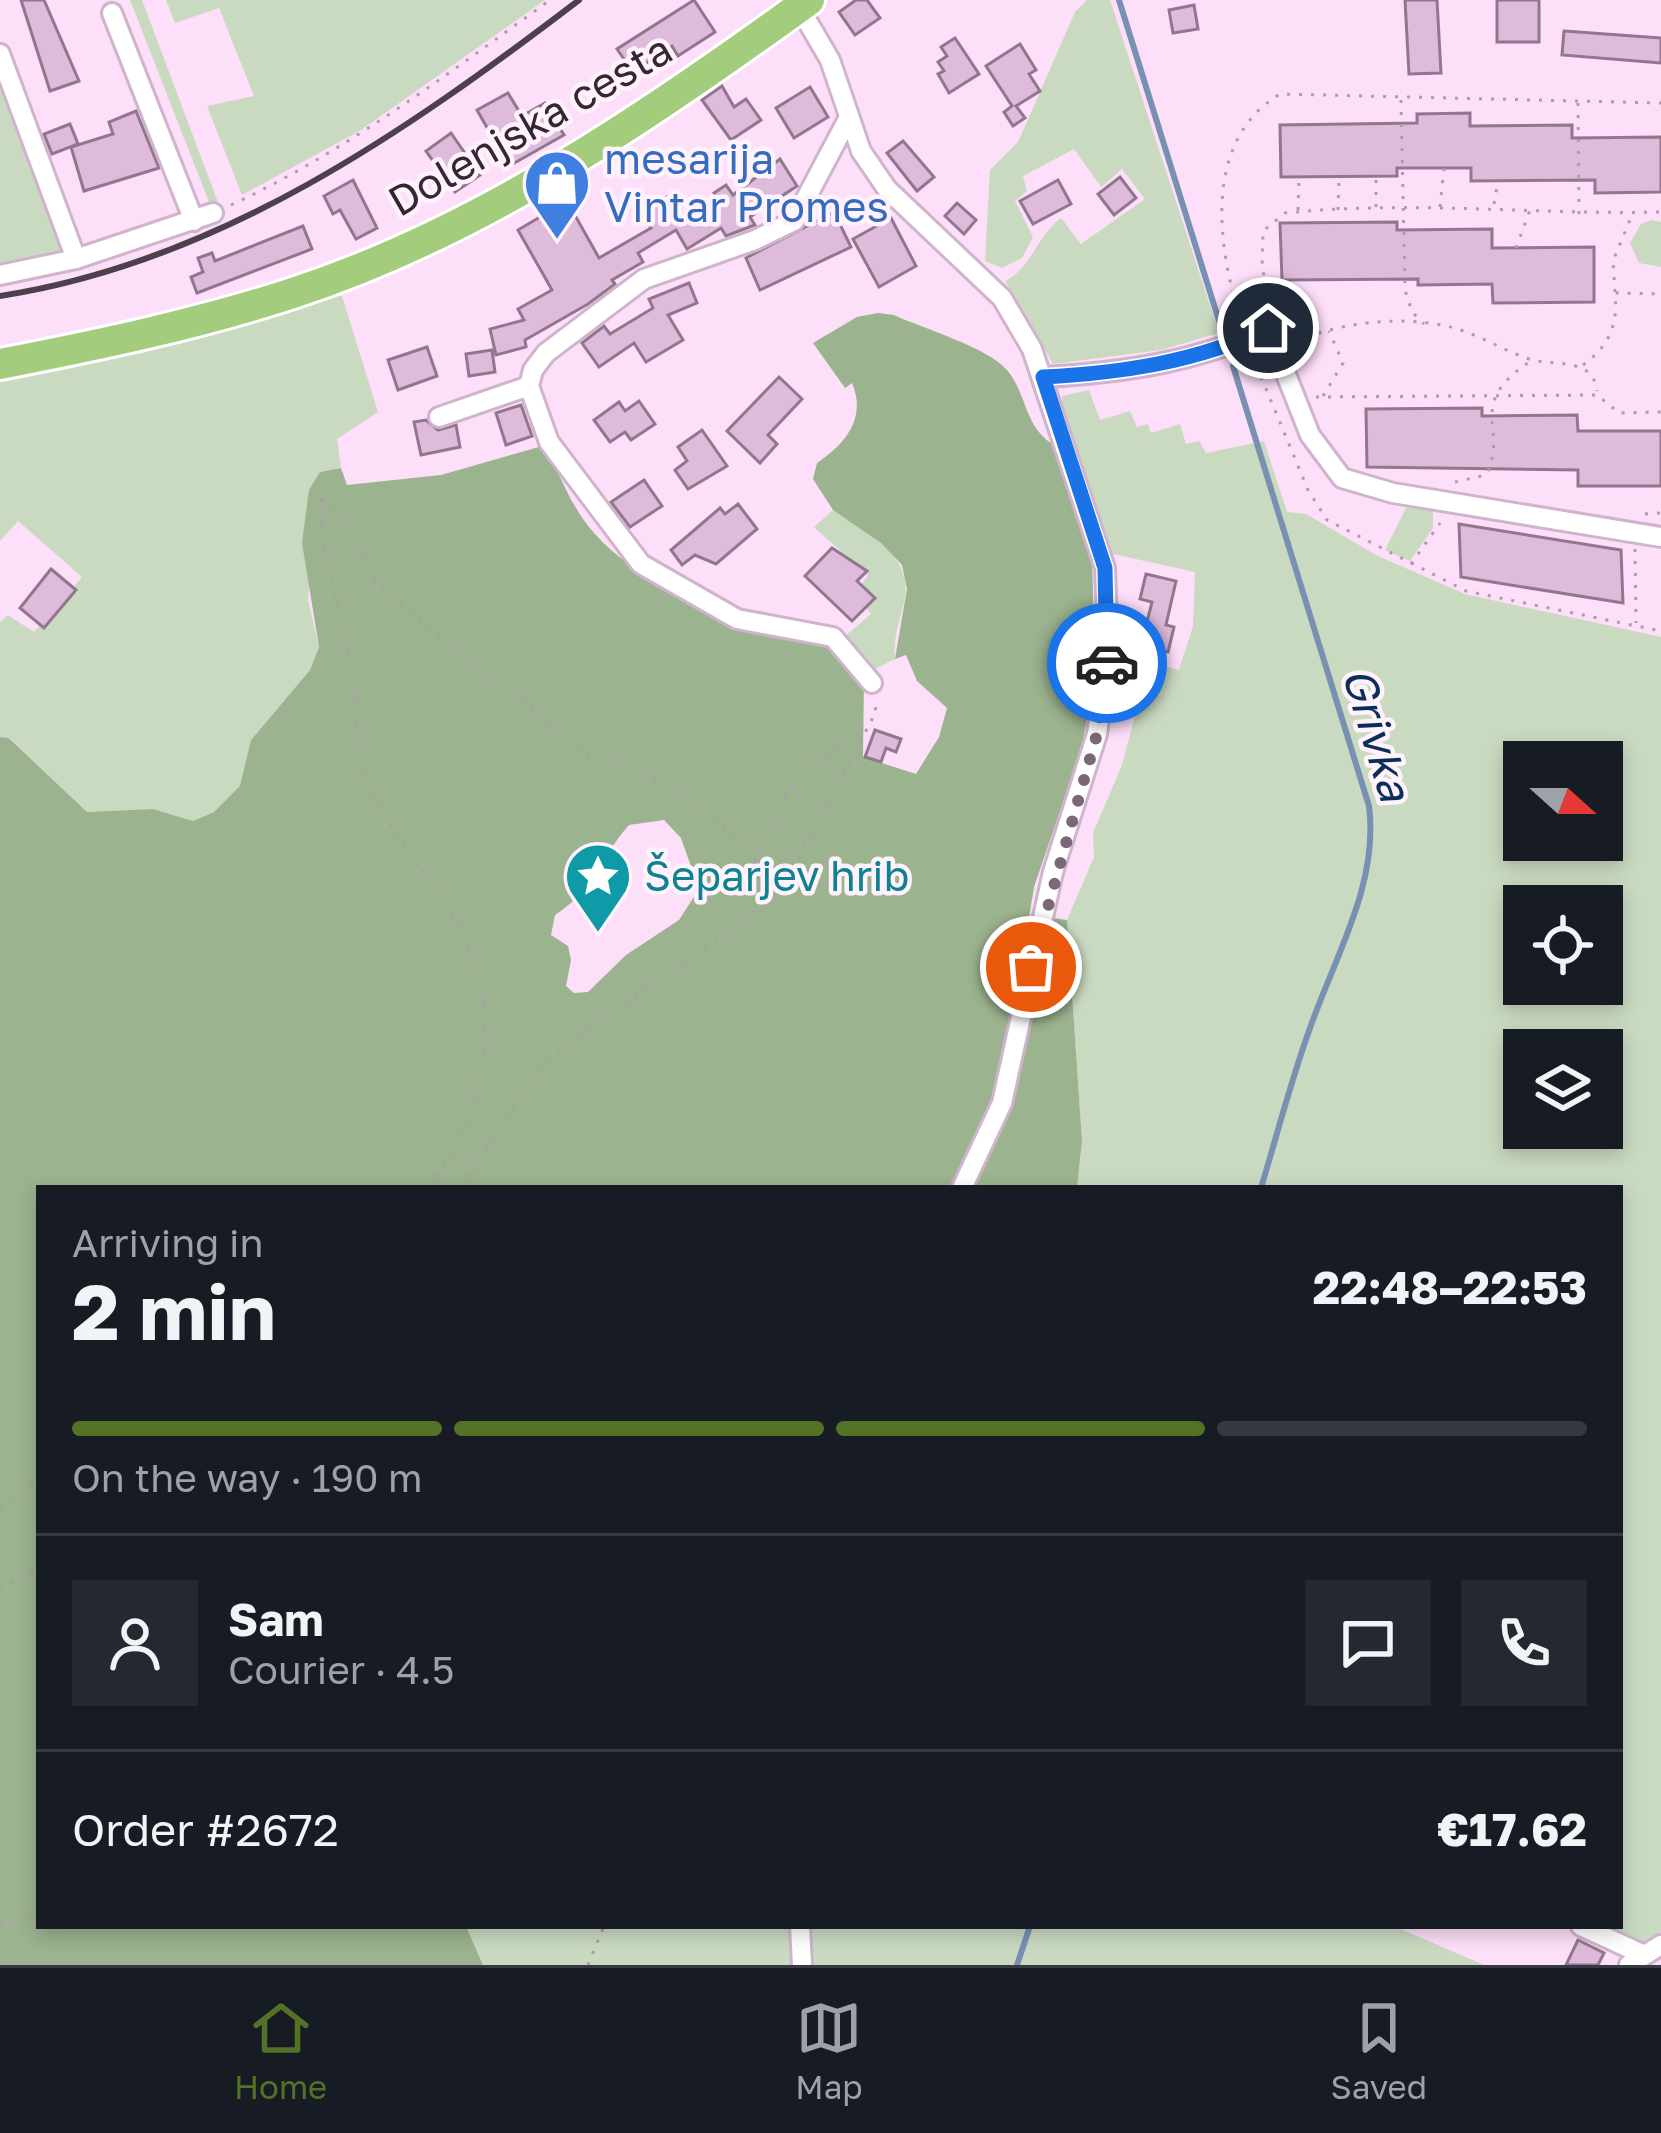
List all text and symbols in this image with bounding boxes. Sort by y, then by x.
street label: Dolenjska cesta [379,23,680,226]
place label: mesarija Vintar Promes [604,133,889,231]
shop icon: mesarija Vintar Promes [522,148,592,242]
pin [1217,277,1319,379]
icon: home [1235,295,1301,361]
courier [1047,603,1167,723]
icon: car [1074,630,1140,696]
water label: Grivka [1332,660,1424,809]
north arrow [1503,741,1623,861]
map controls [1503,741,1623,1149]
place icon: Šeparjev hrib [563,841,633,935]
place label: Šeparjev hrib [644,850,909,900]
button: locate [1503,885,1623,1005]
pin [980,916,1082,1018]
icon: bag [998,934,1064,1000]
button: layers [1503,1029,1623,1149]
text: Arriving in [72,1219,263,1266]
text: 22:48–22:53 [1313,1260,1587,1314]
text: 2 min [72,1264,276,1357]
text: On the way · 190 m [72,1454,423,1501]
button: person [72,1580,198,1706]
button: chat [1305,1580,1431,1706]
button: phone [1461,1580,1587,1706]
text: Sam [228,1592,324,1646]
text: Courier · 4.5 [228,1646,454,1693]
text: Order #2672 [72,1802,339,1856]
text: €17.62 [1437,1802,1587,1856]
tab: Home [234,1995,327,2106]
tab: Map [795,1995,863,2106]
tab: Saved [1331,1995,1427,2106]

